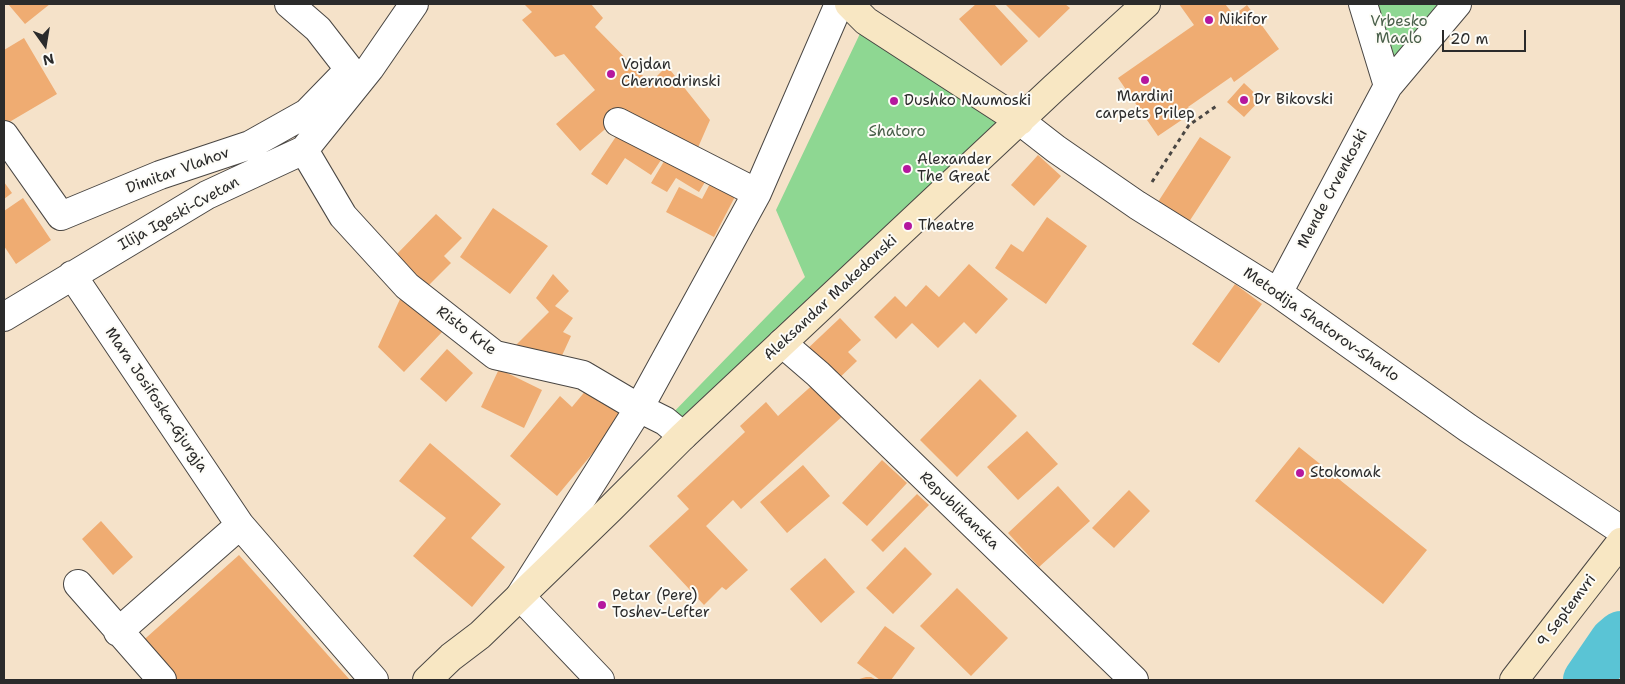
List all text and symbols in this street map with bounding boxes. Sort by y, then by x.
place label: Nikifor [1219,11,1268,29]
park label: Vrbesko Maalo [1370,13,1428,48]
marker: Nikifor [1203,14,1215,26]
north arrow [20,20,70,70]
scale bar [1445,20,1529,52]
text: 20 m [1450,29,1489,49]
text: N [41,50,56,70]
place label: Vojdan Chernodrinski [621,56,721,91]
marker: Vojdan Chernodrinski [605,68,617,80]
marker: Mardini carpets Prilep [1139,74,1151,86]
place label: Mardini carpets Prilep [1095,88,1195,123]
place label: Dr Bikovski [1254,91,1333,109]
place label: Dushko Naumoski [904,92,1031,110]
marker: Dr Bikovski [1238,94,1250,106]
marker: Dushko Naumoski [888,95,900,107]
park label: Shatoro [869,123,925,141]
street label: Mende Crvenkoski [1294,126,1372,252]
street label: Dimitar Vlahov [124,144,232,198]
place label: Alexander The Great [917,151,992,186]
marker: Alexander The Great [901,163,913,175]
street label: Ilija Igeski-Cvetan [115,173,243,255]
place label: Theatre [918,217,974,235]
marker: Theatre [902,220,914,232]
street label: Aleksandar Makedonski [761,231,901,365]
street label: Metodija Shatorov-Sharlo [1239,264,1403,386]
street label: Risto Krle [433,303,499,359]
street label: Mara Josifoska-Gjurgja [101,324,211,476]
place label: Stokomak [1310,464,1381,482]
marker: Stokomak [1294,467,1306,479]
street label: Republikanska [915,468,1003,554]
street label: 9 Septemvri [1534,571,1600,651]
place label: Petar (Pere) Toshev-Lefter [612,587,710,622]
marker: Petar (Pere) Toshev-Lefter [596,599,608,611]

